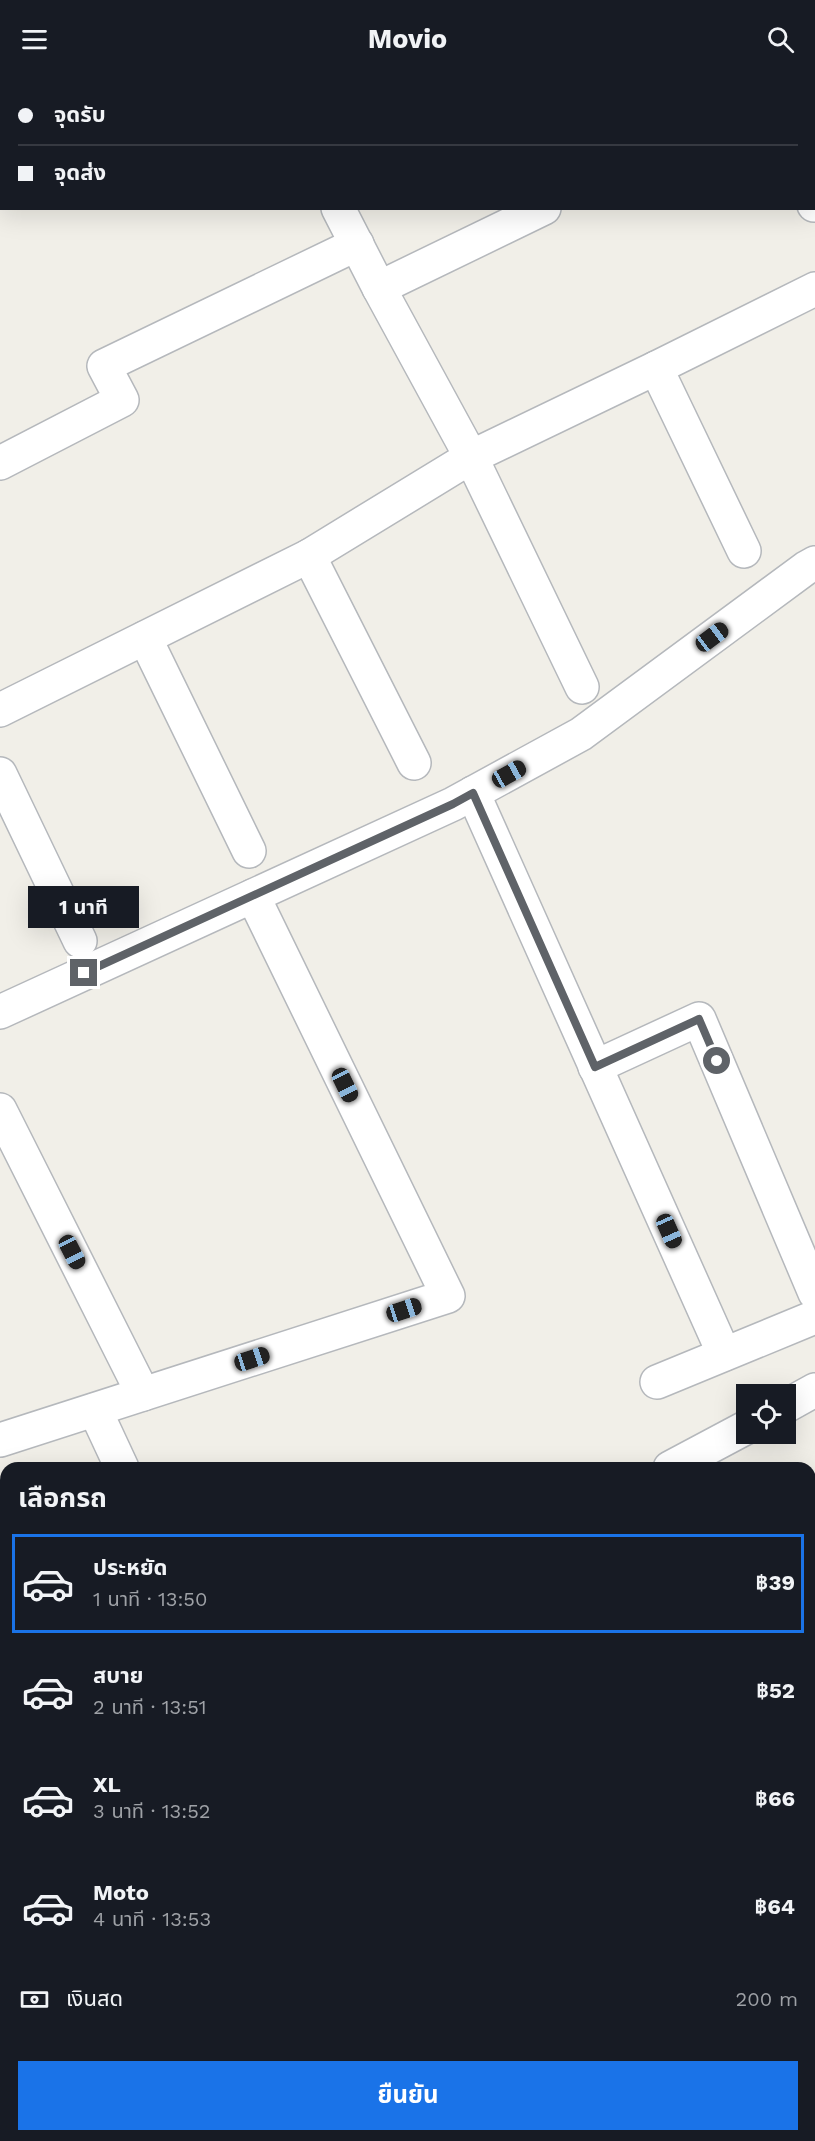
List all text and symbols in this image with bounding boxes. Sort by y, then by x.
icon: menu [18,23,51,56]
text: Movio [368,23,447,55]
icon: search [764,23,797,56]
text: จุดรับ [54,102,106,127]
text: จุดส่ง [54,160,106,185]
car [692,619,732,655]
car [489,757,529,791]
callout: 1 นาที [28,886,140,928]
text: 1 นาที [59,895,108,919]
route end [70,959,97,986]
route start [703,1047,730,1074]
car [329,1065,361,1105]
car [653,1211,685,1251]
car [56,1232,88,1272]
car [384,1296,424,1324]
car [232,1345,272,1373]
map controls [736,1384,796,1444]
button: locate [736,1384,796,1444]
text: เลือกรถ [18,1482,107,1514]
text: ประหยัด [93,1555,168,1580]
icon: car [21,1557,75,1611]
text: ฿39 [756,1570,795,1595]
text: 1 นาที · 13:50 [93,1587,207,1611]
text: สบาย [93,1663,143,1688]
icon: car [21,1665,75,1719]
text: ฿52 [756,1678,795,1703]
text: 2 นาที · 13:51 [93,1695,207,1719]
text: XL [93,1772,121,1797]
icon: car [21,1773,75,1827]
text: ฿66 [755,1786,795,1811]
text: 3 นาที · 13:52 [93,1799,210,1823]
text: Moto [93,1880,149,1905]
icon: car [21,1881,75,1935]
text: ฿64 [754,1894,795,1919]
text: 4 นาที · 13:53 [93,1907,211,1931]
icon: cash [18,1983,51,2016]
text: เงินสด [66,1986,123,2011]
text: 200 m [736,1987,798,2011]
button: ยืนยัน [18,2061,798,2130]

